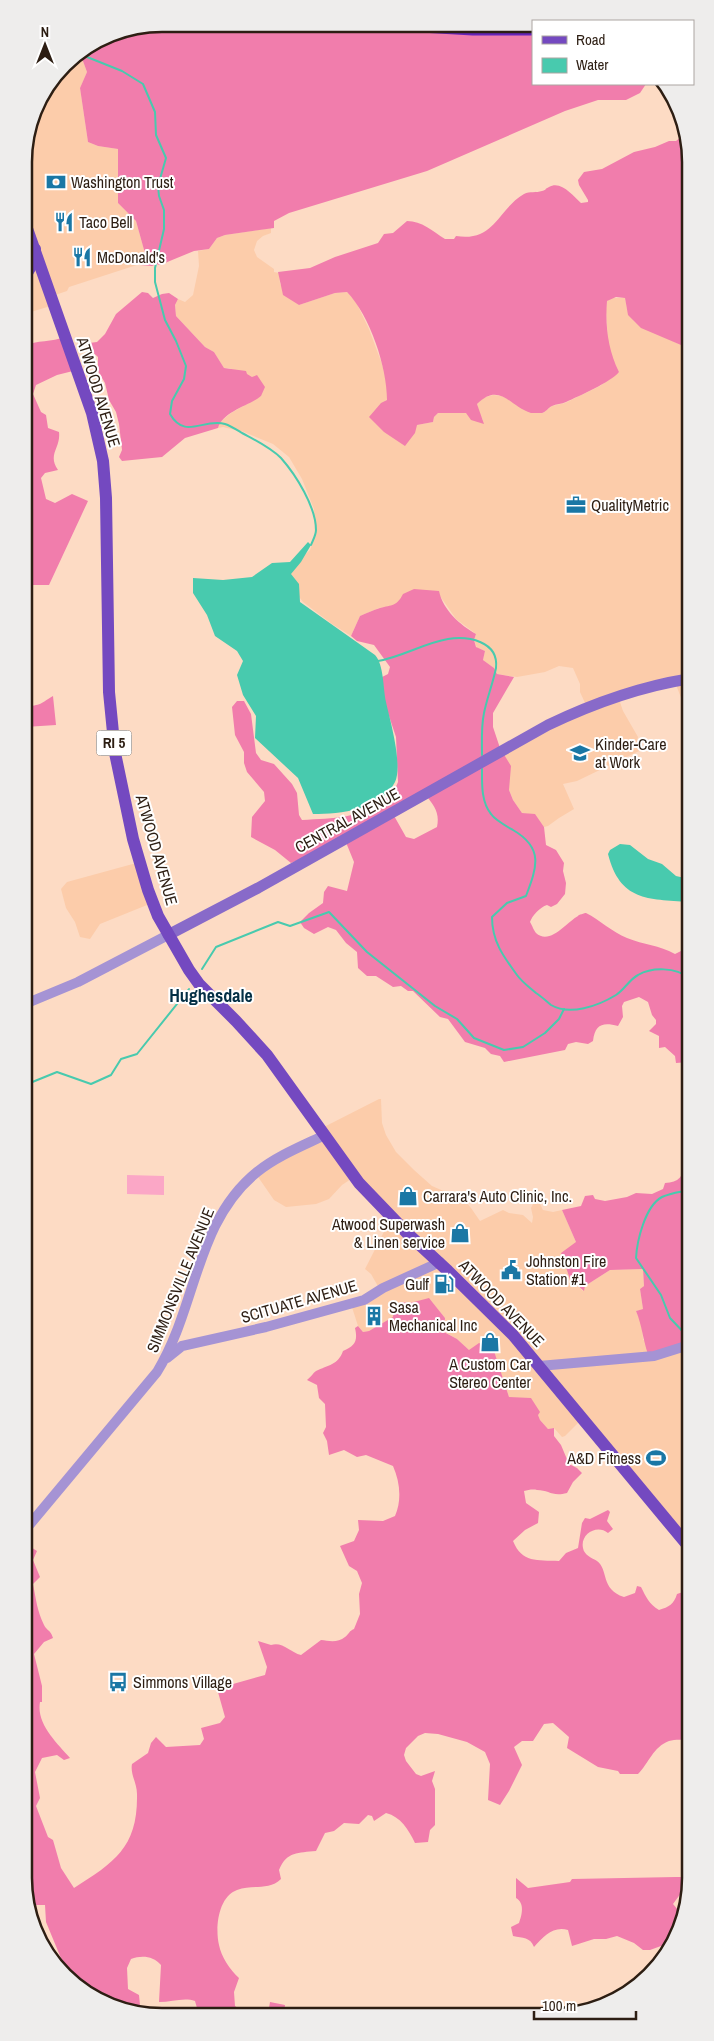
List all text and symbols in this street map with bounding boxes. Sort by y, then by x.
north arrow [20,20,70,70]
legend [532,20,694,85]
text: N [41,23,49,41]
text: Road [576,29,605,50]
text: Water [576,54,608,75]
bank icon: Washington Trust [45,171,67,193]
place label: Washington Trust [71,171,174,193]
restaurant icon: Taco Bell [53,211,75,233]
place label: Taco Bell [79,211,133,233]
restaurant icon: McDonald's [71,246,93,268]
place label: McDonald's [97,246,165,268]
street label: ATWOOD AVENUE [72,333,126,450]
office icon: QualityMetric [565,494,587,516]
place label: QualityMetric [591,494,669,516]
road number: RI 5 [96,730,132,756]
place label: Kinder-Care at Work [595,733,666,773]
school or university icon: Kinder-Care at Work [569,742,591,764]
street label: CENTRAL AVENUE [291,782,403,858]
street label: ATWOOD AVENUE [130,791,183,908]
district label: Hughesdale [169,983,253,1008]
shop icon: Carrara's Auto Clinic, Inc. [397,1185,419,1207]
place label: Carrara's Auto Clinic, Inc. [423,1185,572,1207]
street label: SIMMONSVILLE AVENUE [141,1204,219,1356]
place label: Atwood Superwash & Linen service [331,1213,445,1253]
shop icon: Atwood Superwash & Linen service [449,1222,471,1244]
place label: Johnston Fire Station #1 [526,1250,606,1290]
street label: ATWOOD AVENUE [454,1254,550,1352]
public building icon: Johnston Fire Station #1 [500,1259,522,1281]
place label: Gulf [405,1273,429,1295]
fuel station icon: Gulf [433,1273,455,1295]
street label: SCITUATE AVENUE [238,1274,360,1328]
place label: Sasa Mechanical Inc [389,1296,478,1336]
building icon: Sasa Mechanical Inc [363,1305,385,1327]
shop icon: A Custom Car Stereo Center [479,1331,501,1353]
place label: A Custom Car Stereo Center [448,1353,531,1393]
place label: A&D Fitness [566,1447,641,1469]
sports icon: A&D Fitness [645,1447,667,1469]
bus stop icon: Simmons Village [107,1671,129,1693]
place label: Simmons Village [133,1671,232,1693]
scale bar [534,1988,636,2020]
text: 100 m [542,1995,576,2016]

